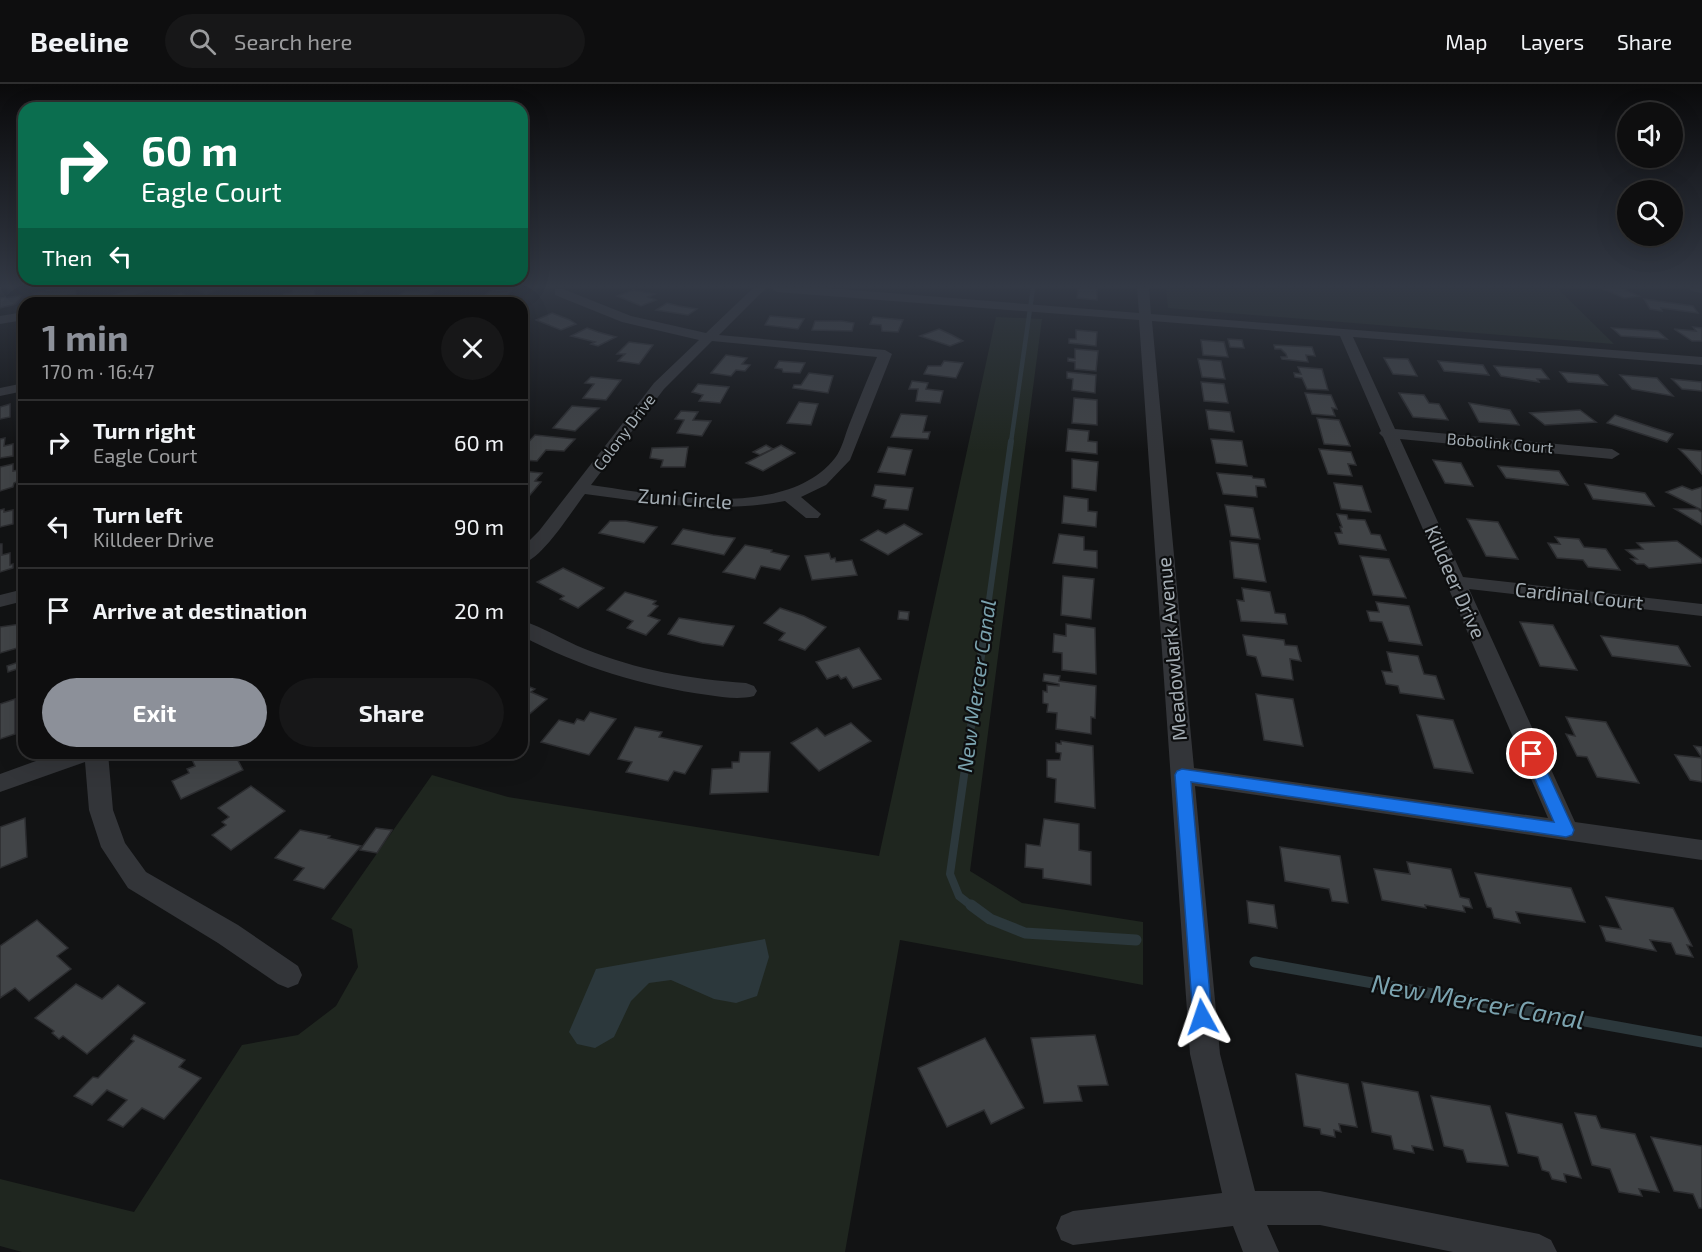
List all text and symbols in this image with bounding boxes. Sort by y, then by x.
search box [165,14,585,68]
text: Beeline [30,24,129,58]
icon: search [186,25,219,58]
text: Search here [234,28,352,54]
text: Map [1445,29,1487,54]
text: Layers [1520,29,1584,54]
text: Share [1617,29,1672,54]
map controls [1617,102,1683,246]
button: sound [1617,102,1683,168]
text: 60 m [141,124,238,174]
icon: right [42,126,120,204]
text: Eagle Court [141,175,282,207]
button: search [1617,180,1683,246]
icon: left [104,240,137,273]
text: Then [42,244,92,270]
text: 1 min [42,315,129,358]
button: close [441,317,504,380]
text: 170 m · 16:47 [42,359,155,383]
street label: Colony Drive [589,390,659,474]
text: Turn right [93,417,195,443]
icon: right [42,426,75,459]
street label: Bobolink Court [1446,428,1554,457]
text: 60 m [454,429,504,455]
text: Eagle Court [93,443,197,467]
street label: Zuni Circle [637,483,733,513]
text: Turn left [93,501,182,527]
icon: left [42,510,75,543]
text: 90 m [454,513,504,539]
street label: Killdeer Drive [1420,521,1492,642]
text: Killdeer Drive [93,527,214,551]
street label: Meadowlark Avenue [1151,556,1191,742]
street label: Cardinal Court [1514,576,1645,614]
icon: arrive [42,594,75,627]
text: Arrive at destination [93,597,307,623]
text: 20 m [454,597,504,623]
water label: New Mercer Canal [951,598,1000,774]
button: Exit [42,678,267,747]
button: Share [279,678,504,747]
pin [1506,728,1557,779]
icon: arrive [1515,737,1548,770]
water label: New Mercer Canal [1369,967,1587,1035]
position arrow [1170,985,1234,1049]

